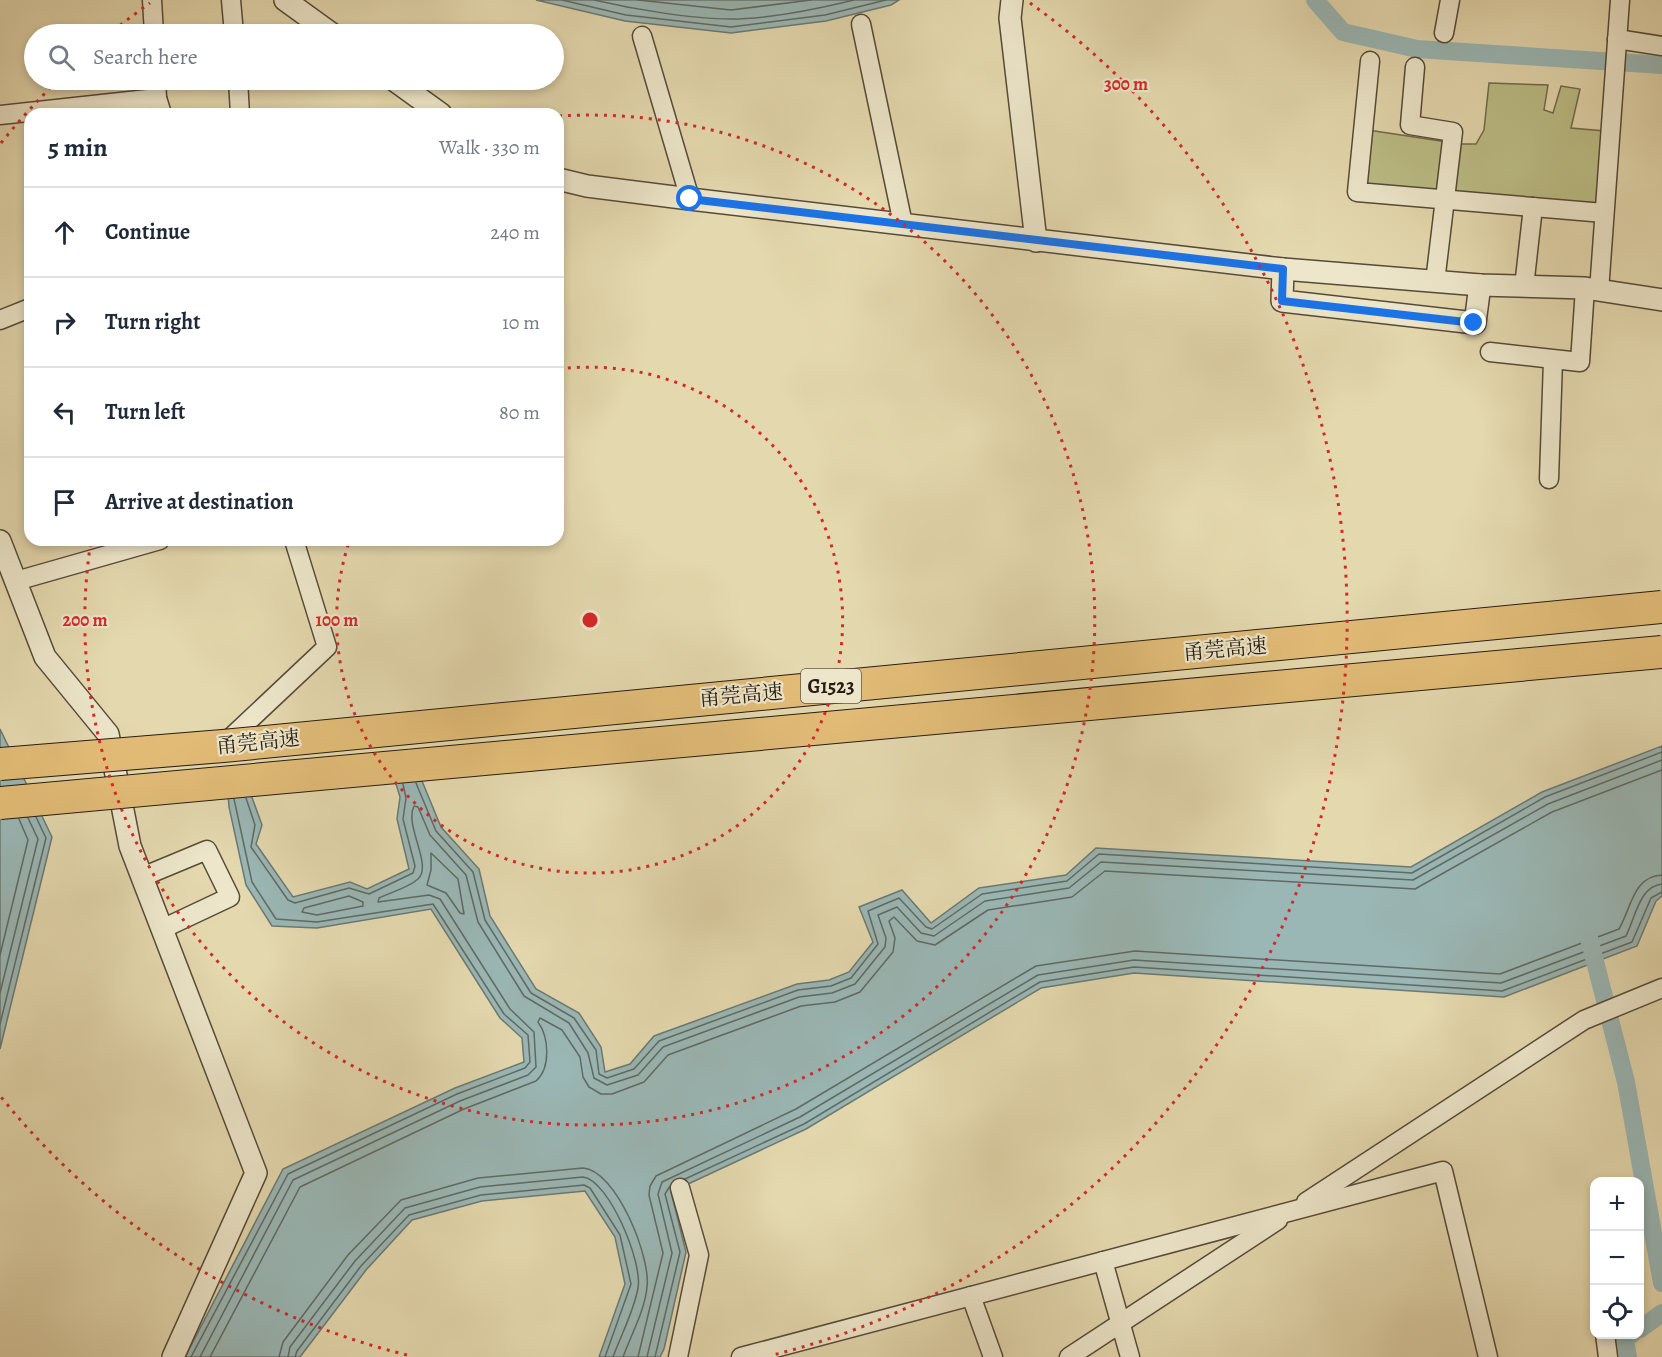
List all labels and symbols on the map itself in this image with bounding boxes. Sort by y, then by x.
text: 300 m [1104,72,1148,96]
route start [676,185,702,211]
route end [1460,309,1486,335]
text: 200 m [62,608,108,632]
text: 100 m [316,608,358,632]
centre of rings [580,610,600,630]
street label: 甬莞高速 [1182,631,1268,667]
road number: G1523 [801,669,861,703]
street label: 甬莞高速 [698,677,784,713]
street label: 甬莞高速 [215,724,301,760]

